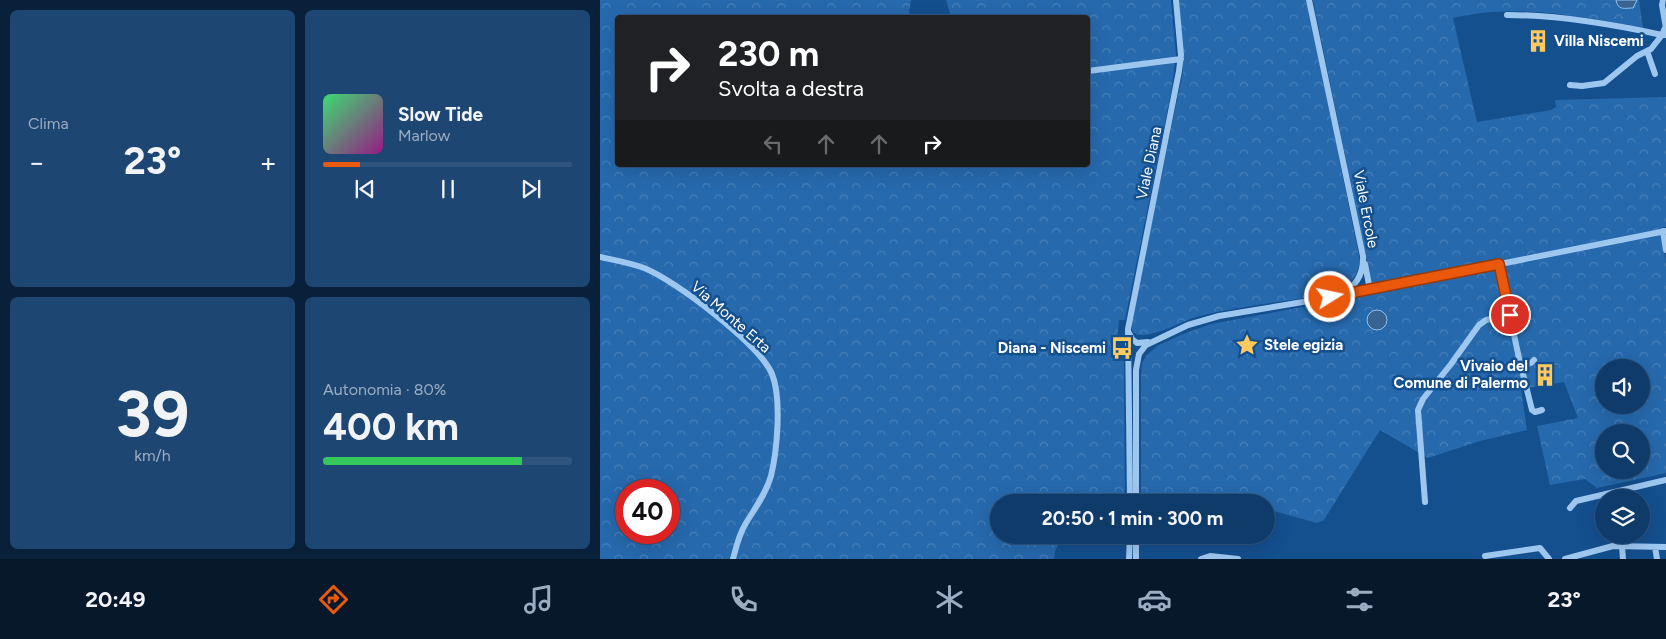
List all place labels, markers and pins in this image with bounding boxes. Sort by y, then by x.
building icon: Villa Niscemi [1525,28,1551,54]
place label: Villa Niscemi [1554,32,1644,50]
pin [1489,294,1531,336]
place icon: Stele egizia [1234,332,1260,358]
bus stop icon: Diana - Niscemi [1109,335,1135,361]
place label: Stele egizia [1264,336,1343,354]
place label: Diana - Niscemi [998,339,1106,357]
place label: Vivaio del Comune di Palermo [1394,357,1528,392]
building icon: Vivaio del Comune di Palermo [1532,362,1558,388]

